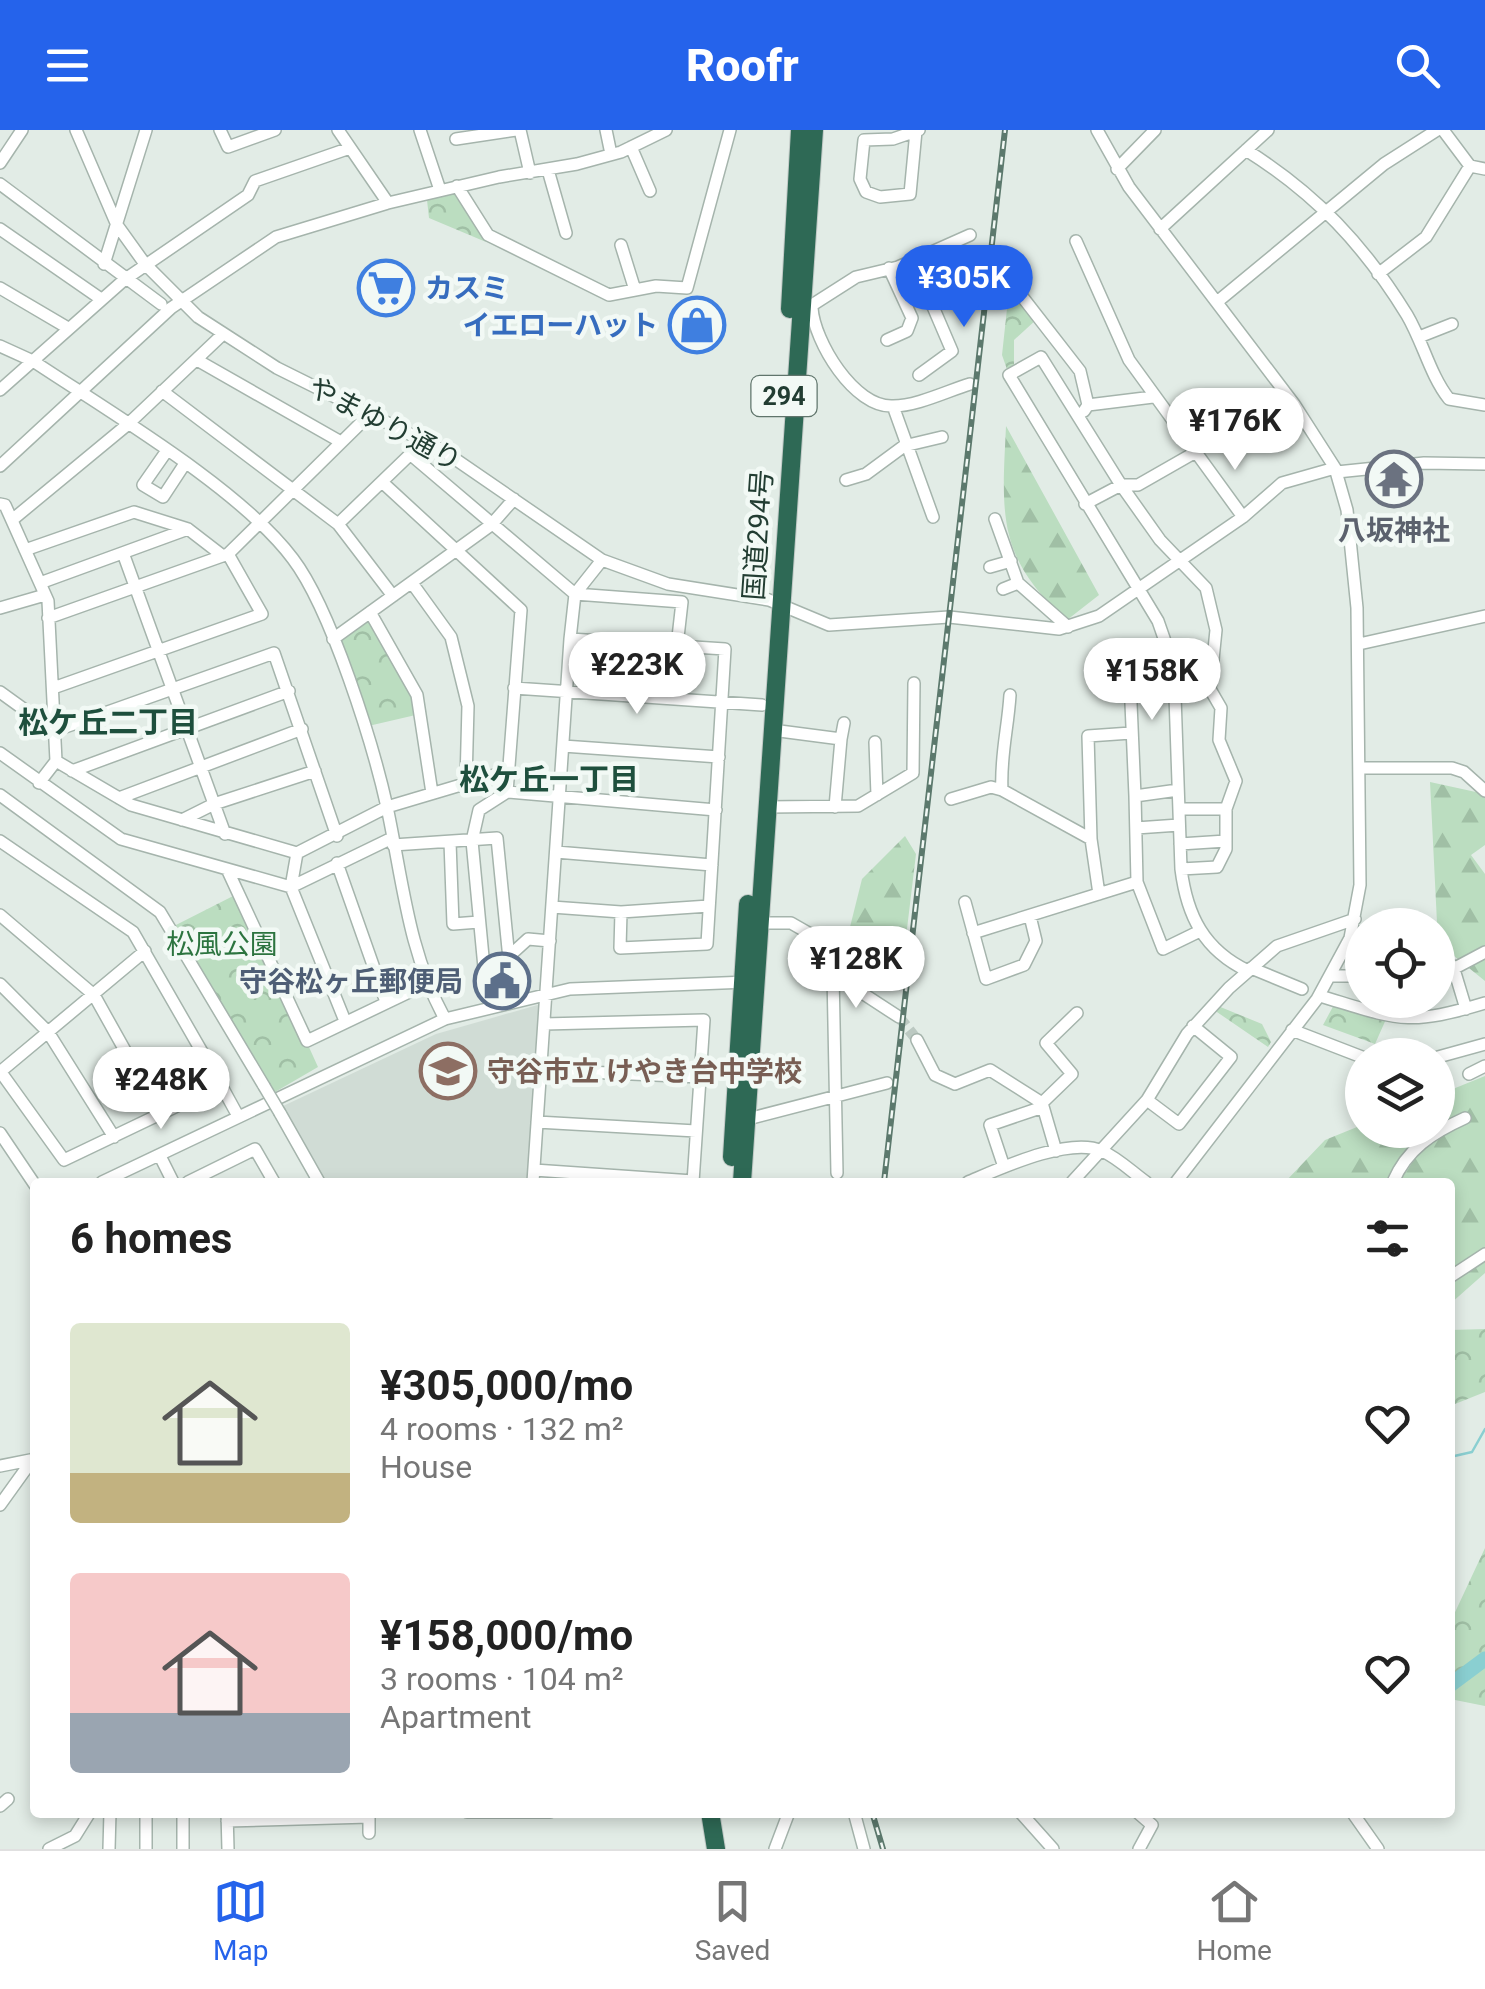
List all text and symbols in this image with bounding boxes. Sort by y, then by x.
icon: menu [40,38,95,93]
icon: search [1390,38,1445,93]
text: Roofr [686,39,799,92]
pin: ¥305K [894,245,1034,330]
supermarket icon: カスミ [356,258,416,318]
text: ¥305K [918,258,1010,296]
place label: カスミ [425,272,509,305]
shop icon: イエローハット [667,295,727,355]
place label: イエローハット [463,309,658,342]
street label: やまゆり通り [303,370,467,478]
road number: 294 [752,376,816,416]
pin: ¥176K [1165,388,1305,473]
text: ¥176K [1189,401,1281,439]
temple icon: 八坂神社 [1364,449,1424,509]
street label: 国道294号 [737,468,779,602]
place label: 八坂神社 [1338,514,1450,547]
pin: ¥223K [567,632,707,717]
pin: ¥158K [1082,638,1222,723]
text: ¥223K [591,645,683,683]
text: ¥158K [1106,651,1198,689]
district label: 松ケ丘二丁目 [18,705,198,740]
district label: 松ケ丘一丁目 [459,762,639,797]
map controls [1345,908,1455,1148]
button: locate [1345,908,1455,1018]
pin: ¥128K [786,926,926,1011]
park label: 松風公園 [166,928,278,961]
text: ¥128K [810,939,902,977]
public building icon: 守谷松ヶ丘郵便局 [472,951,532,1011]
place label: 守谷松ヶ丘郵便局 [239,965,463,998]
button: layers [1345,1038,1455,1148]
school or university icon: 守谷市立 けやき台中学校 [418,1041,478,1101]
pin: ¥248K [91,1047,231,1132]
place label: 守谷市立 けやき台中学校 [487,1055,802,1088]
text: ¥248K [115,1060,207,1098]
icon: filters [1360,1211,1415,1266]
text: 6 homes [70,1214,232,1263]
text: ¥305,000/mo [380,1361,633,1410]
icon: home [150,1363,270,1483]
icon: heart [1360,1396,1415,1451]
text: 4 rooms · 132 m² [380,1410,623,1448]
text: House [380,1448,472,1486]
text: ¥158,000/mo [380,1611,633,1660]
icon: home [150,1613,270,1733]
icon: heart [1360,1646,1415,1701]
text: 3 rooms · 104 m² [380,1660,623,1698]
text: Apartment [380,1698,532,1736]
tab: Map [213,1874,268,1967]
tab: Saved [695,1874,770,1967]
tab: Home [1197,1874,1272,1967]

